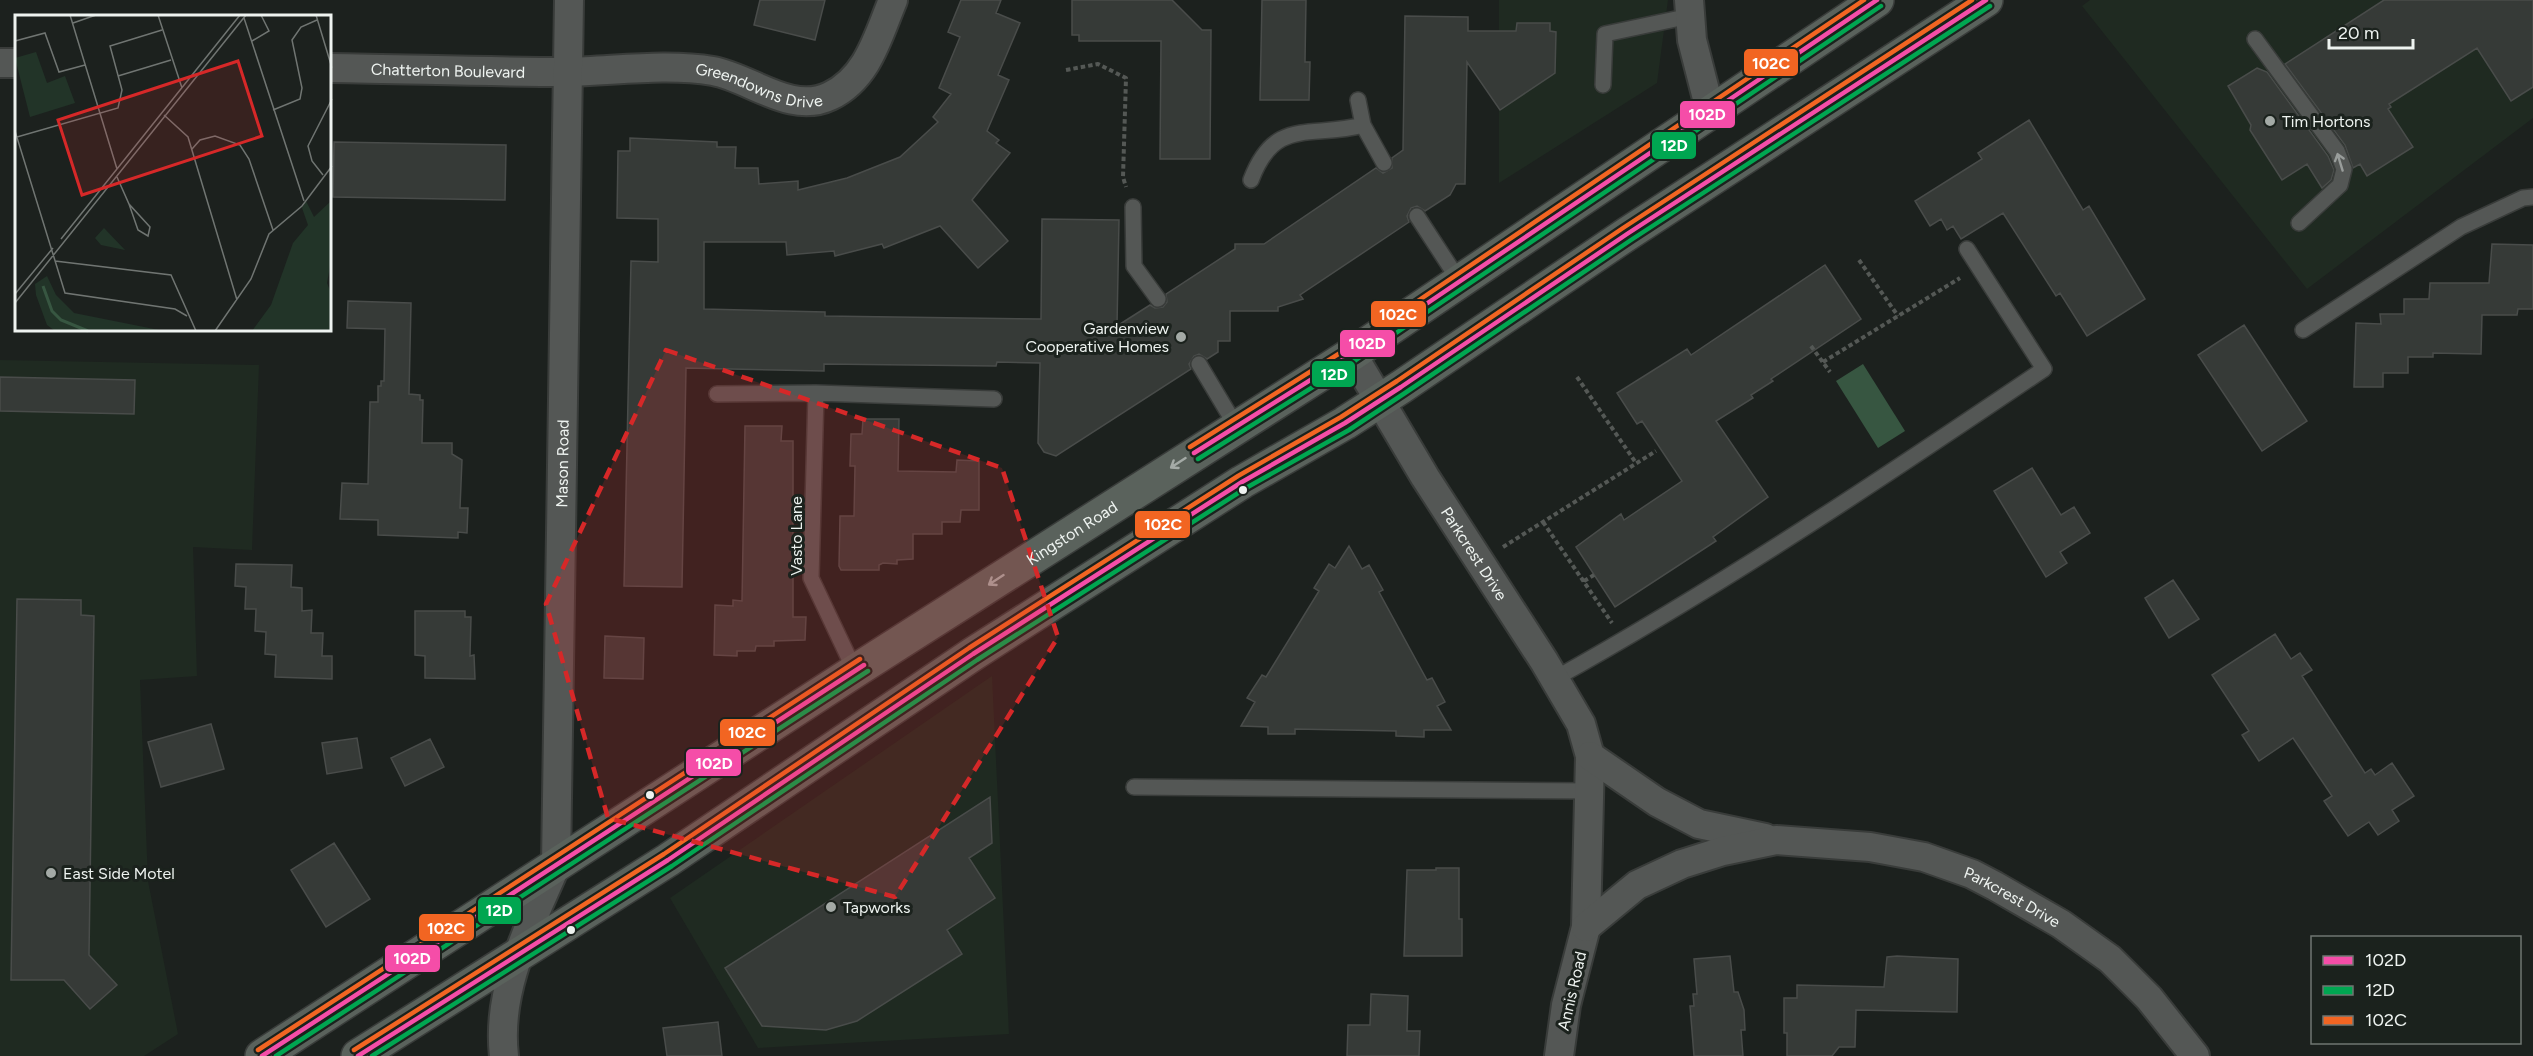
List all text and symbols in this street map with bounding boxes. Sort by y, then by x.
scale bar [2329,12,2413,50]
inset map [15,15,332,332]
text: 20 m [2338,22,2379,44]
line badge: 102C [1743,48,1799,77]
text: 102C [1752,54,1790,73]
street label: Chatterton Boulevard [371,59,525,81]
street label: Greendowns Drive [695,59,825,111]
line badge: 102D [1679,100,1736,129]
text: 102D [1688,105,1726,124]
place label: Tim Hortons [2282,112,2371,131]
marker: Tim Hortons [2263,114,2277,128]
line badge: 12D [1651,131,1697,160]
text: 12D [1660,136,1688,155]
one-way arrow [2334,153,2345,172]
line badge: 102C [1370,300,1427,328]
text: 102C [1379,305,1417,324]
place label: Gardenview Cooperative Homes [1025,319,1169,356]
line badge: 102D [1339,329,1396,358]
marker: Gardenview Cooperative Homes [1174,330,1188,344]
text: 102D [1348,334,1386,353]
line badge: 12D [1311,360,1356,388]
text: 12D [1320,365,1348,384]
street label: Mason Road [552,419,572,508]
one-way arrow [1170,458,1187,470]
unlabelled marker [1237,484,1249,496]
street label: Vasto Lane [787,496,806,576]
street label: Kingston Road [1023,497,1121,569]
street label: Parkcrest Drive [1437,503,1512,604]
line badge: 102C [1134,510,1191,539]
text: 102C [1144,515,1182,534]
one-way arrow [989,574,1005,586]
line badge: 102C [719,718,776,747]
text: 102C [728,723,766,742]
line badge: 102D [685,748,742,777]
text: 102D [695,754,733,773]
unlabelled marker [644,789,656,801]
street label: Parkcrest Drive [1961,862,2064,931]
place label: East Side Motel [63,864,175,883]
marker: East Side Motel [44,866,58,880]
line badge: 12D [477,896,522,925]
place label: Tapworks [843,898,911,917]
marker: Tapworks [824,900,838,914]
text: 12D [485,901,513,920]
line badge: 102C [418,913,475,942]
text: 102C [427,919,465,938]
unlabelled marker [565,924,577,936]
legend [2311,936,2521,1044]
line badge: 102D [384,944,441,973]
text: 102D [393,949,431,968]
text: 102D [2365,949,2406,971]
street label: Annis Road [1554,950,1590,1032]
text: 12D [2365,979,2395,1001]
text: 102C [2365,1009,2407,1031]

